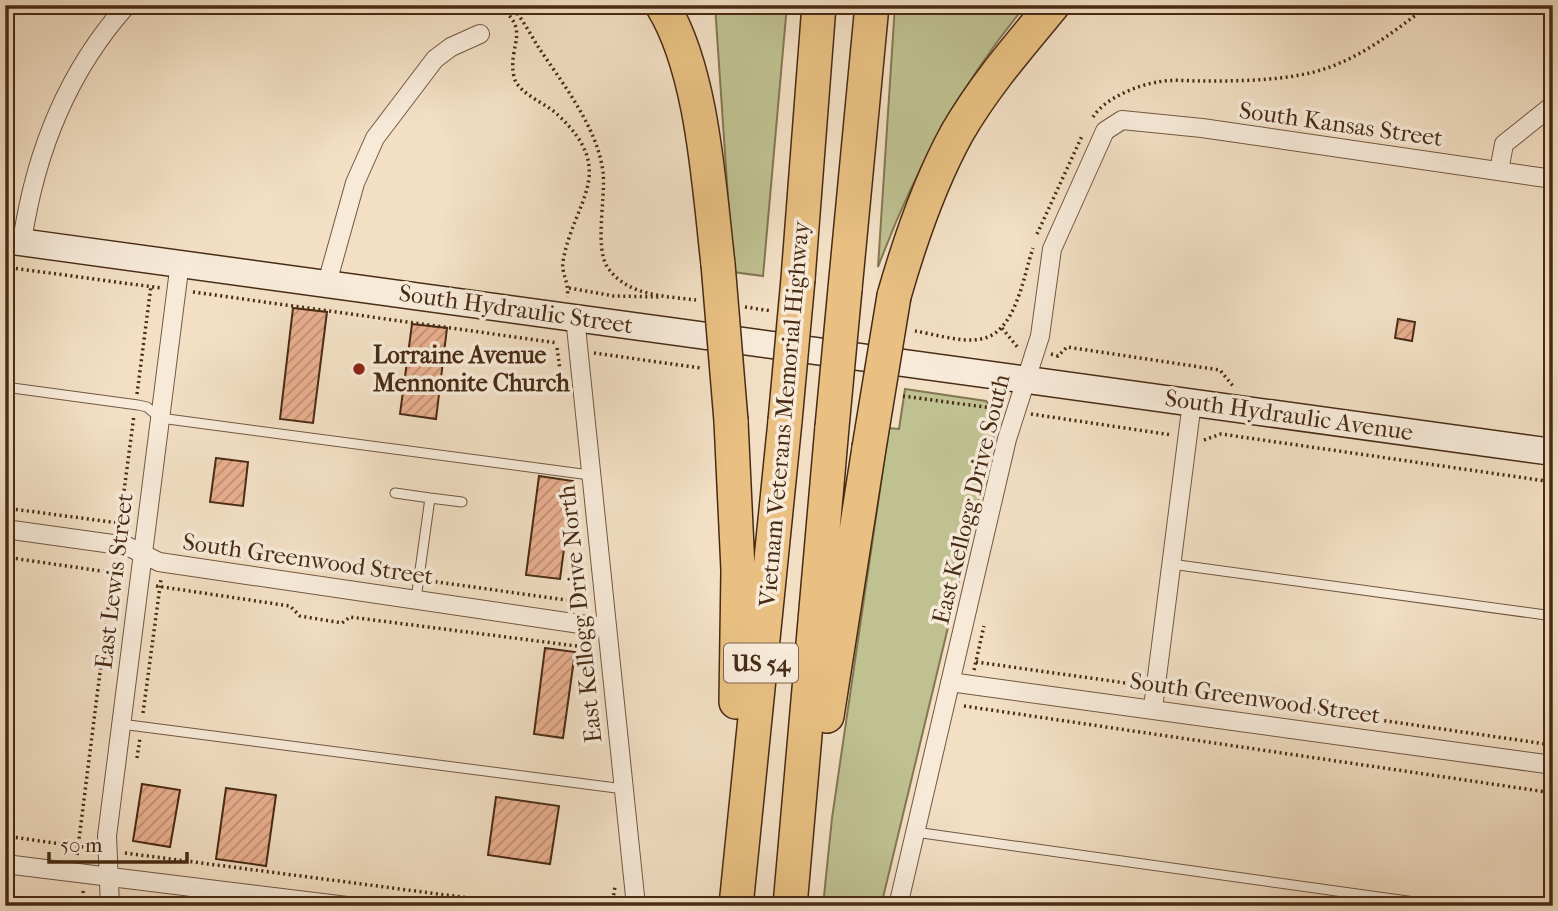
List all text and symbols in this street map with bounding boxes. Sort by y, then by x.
street label: South Kansas Street [1238,96,1445,152]
street label: Vietnam Veterans Memorial Highway [753,219,815,609]
street label: South Hydraulic Street [397,279,635,339]
place label: Lorraine Avenue Mennonite Church [373,341,570,397]
marker: Lorraine Avenue Mennonite Church [351,361,367,377]
street label: East Kellogg Drive South [926,370,1016,627]
street label: South Hydraulic Avenue [1163,384,1415,446]
street label: East Kellogg Drive North [552,483,607,744]
street label: East Lewis Street [89,491,139,670]
street label: South Greenwood Street [181,528,435,590]
road number: US 54 [724,643,798,682]
street label: South Greenwood Street [1128,667,1382,729]
scale bar [49,820,187,864]
text: 50 m [60,833,103,857]

